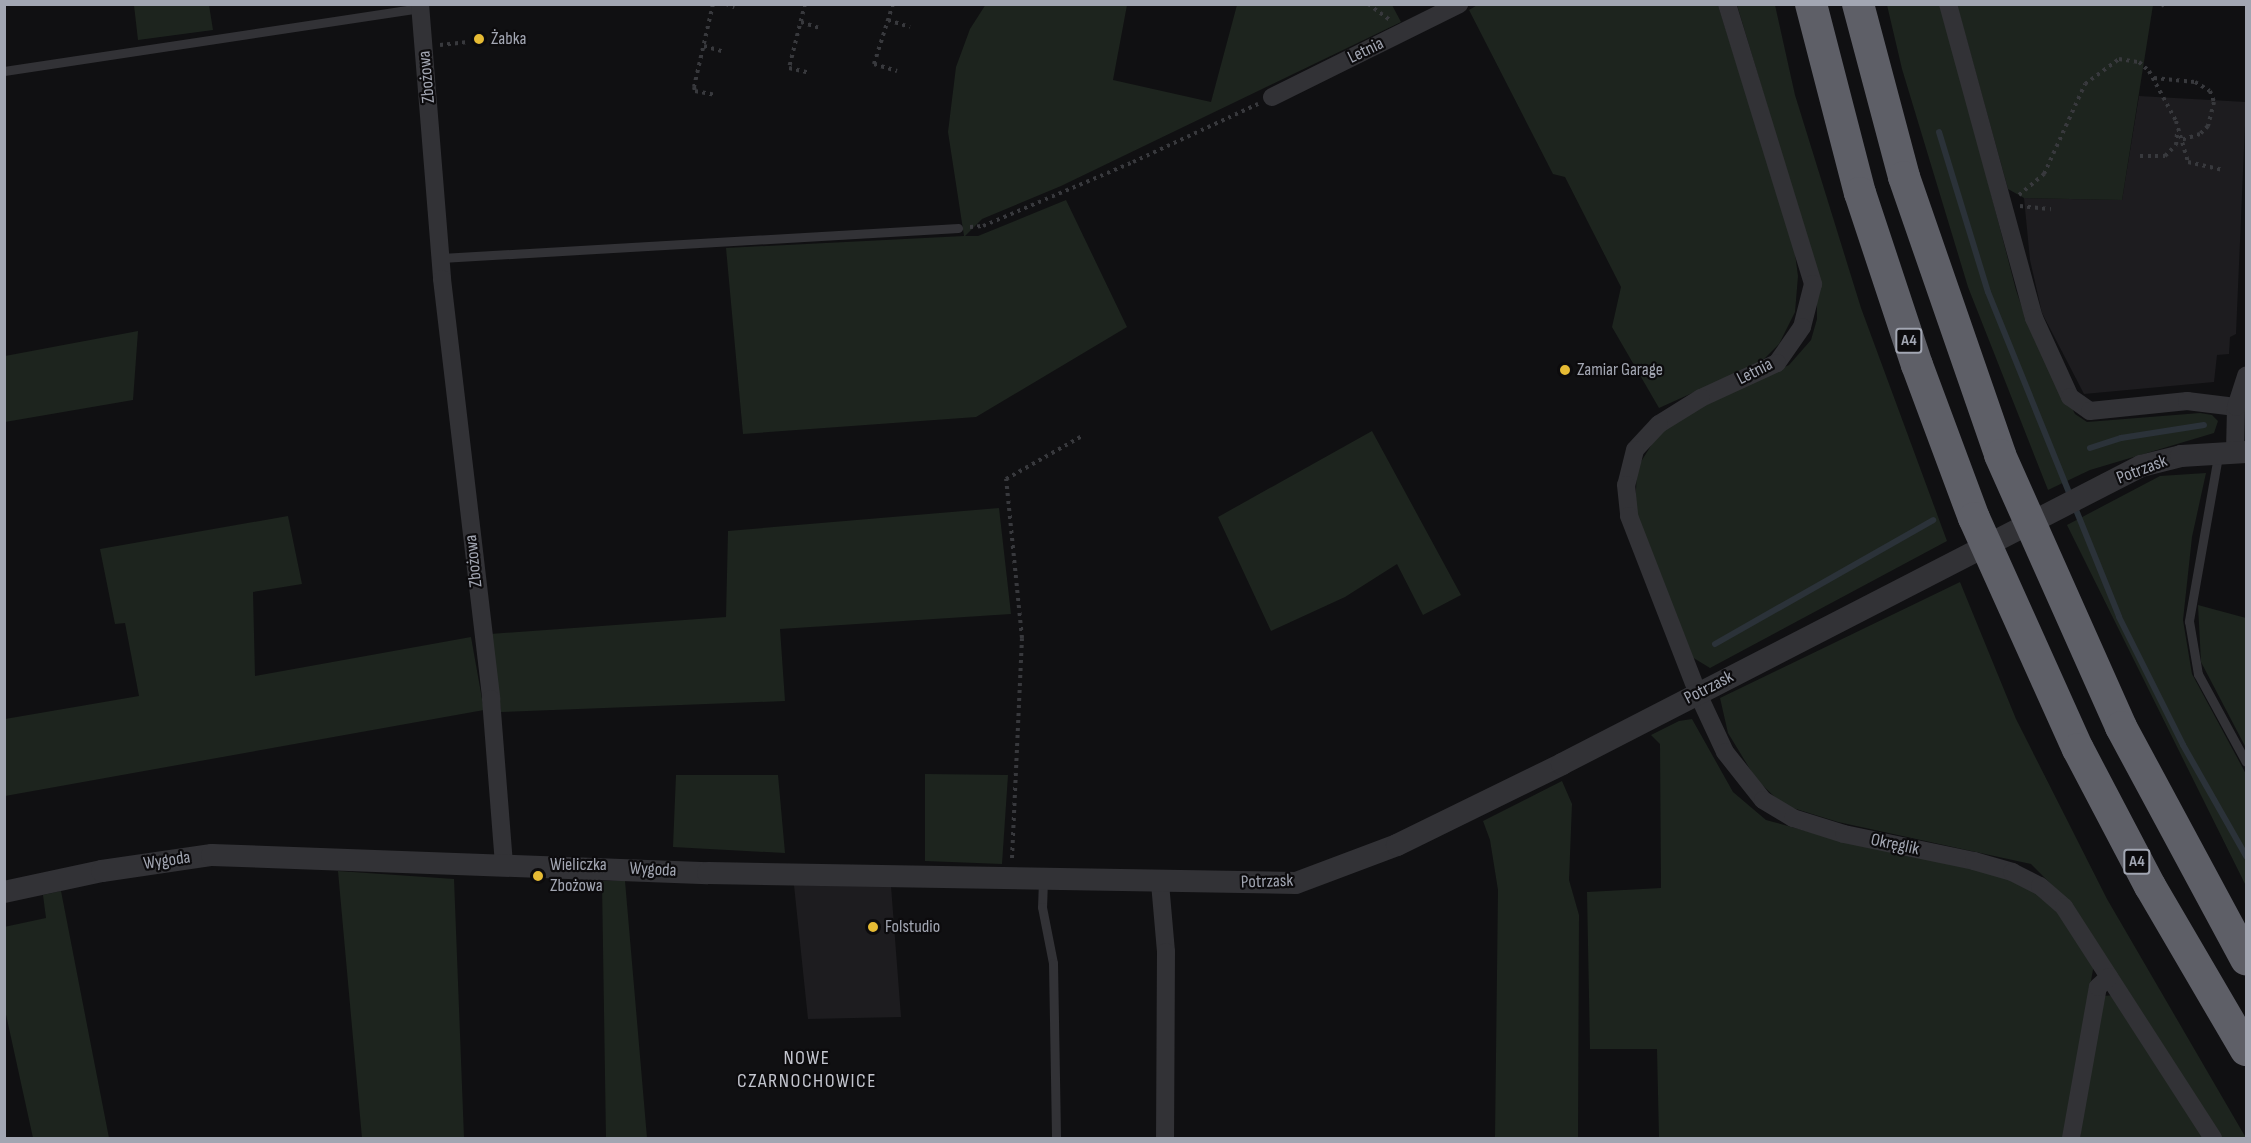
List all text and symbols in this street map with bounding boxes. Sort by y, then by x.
place label: Żabka [491,28,526,50]
marker: Żabka [472,32,486,46]
street label: Letnia [1345,33,1387,69]
street label: Zbożowa [414,50,440,104]
road number: A4 [1894,328,1924,354]
street label: Letnia [1734,354,1776,390]
place label: Zamiar Garage [1577,359,1663,381]
marker: Zamiar Garage [1558,363,1572,377]
street label: Potrzask [2114,451,2170,489]
street label: Zbożowa [461,534,487,588]
street label: Potrzask [1681,666,1737,710]
street label: Okręglik [1869,829,1921,861]
street label: Wygoda [142,847,192,875]
road number: A4 [2122,849,2152,875]
place label: Wieliczka Zbożowa [550,855,607,898]
street label: Wygoda [629,858,677,882]
marker: Wieliczka Zbożowa [531,869,545,883]
street label: Potrzask [1240,870,1294,894]
place label: Folstudio [885,916,940,938]
marker: Folstudio [866,920,880,934]
district label: NOWE CZARNOCHOWICE [737,1047,877,1094]

